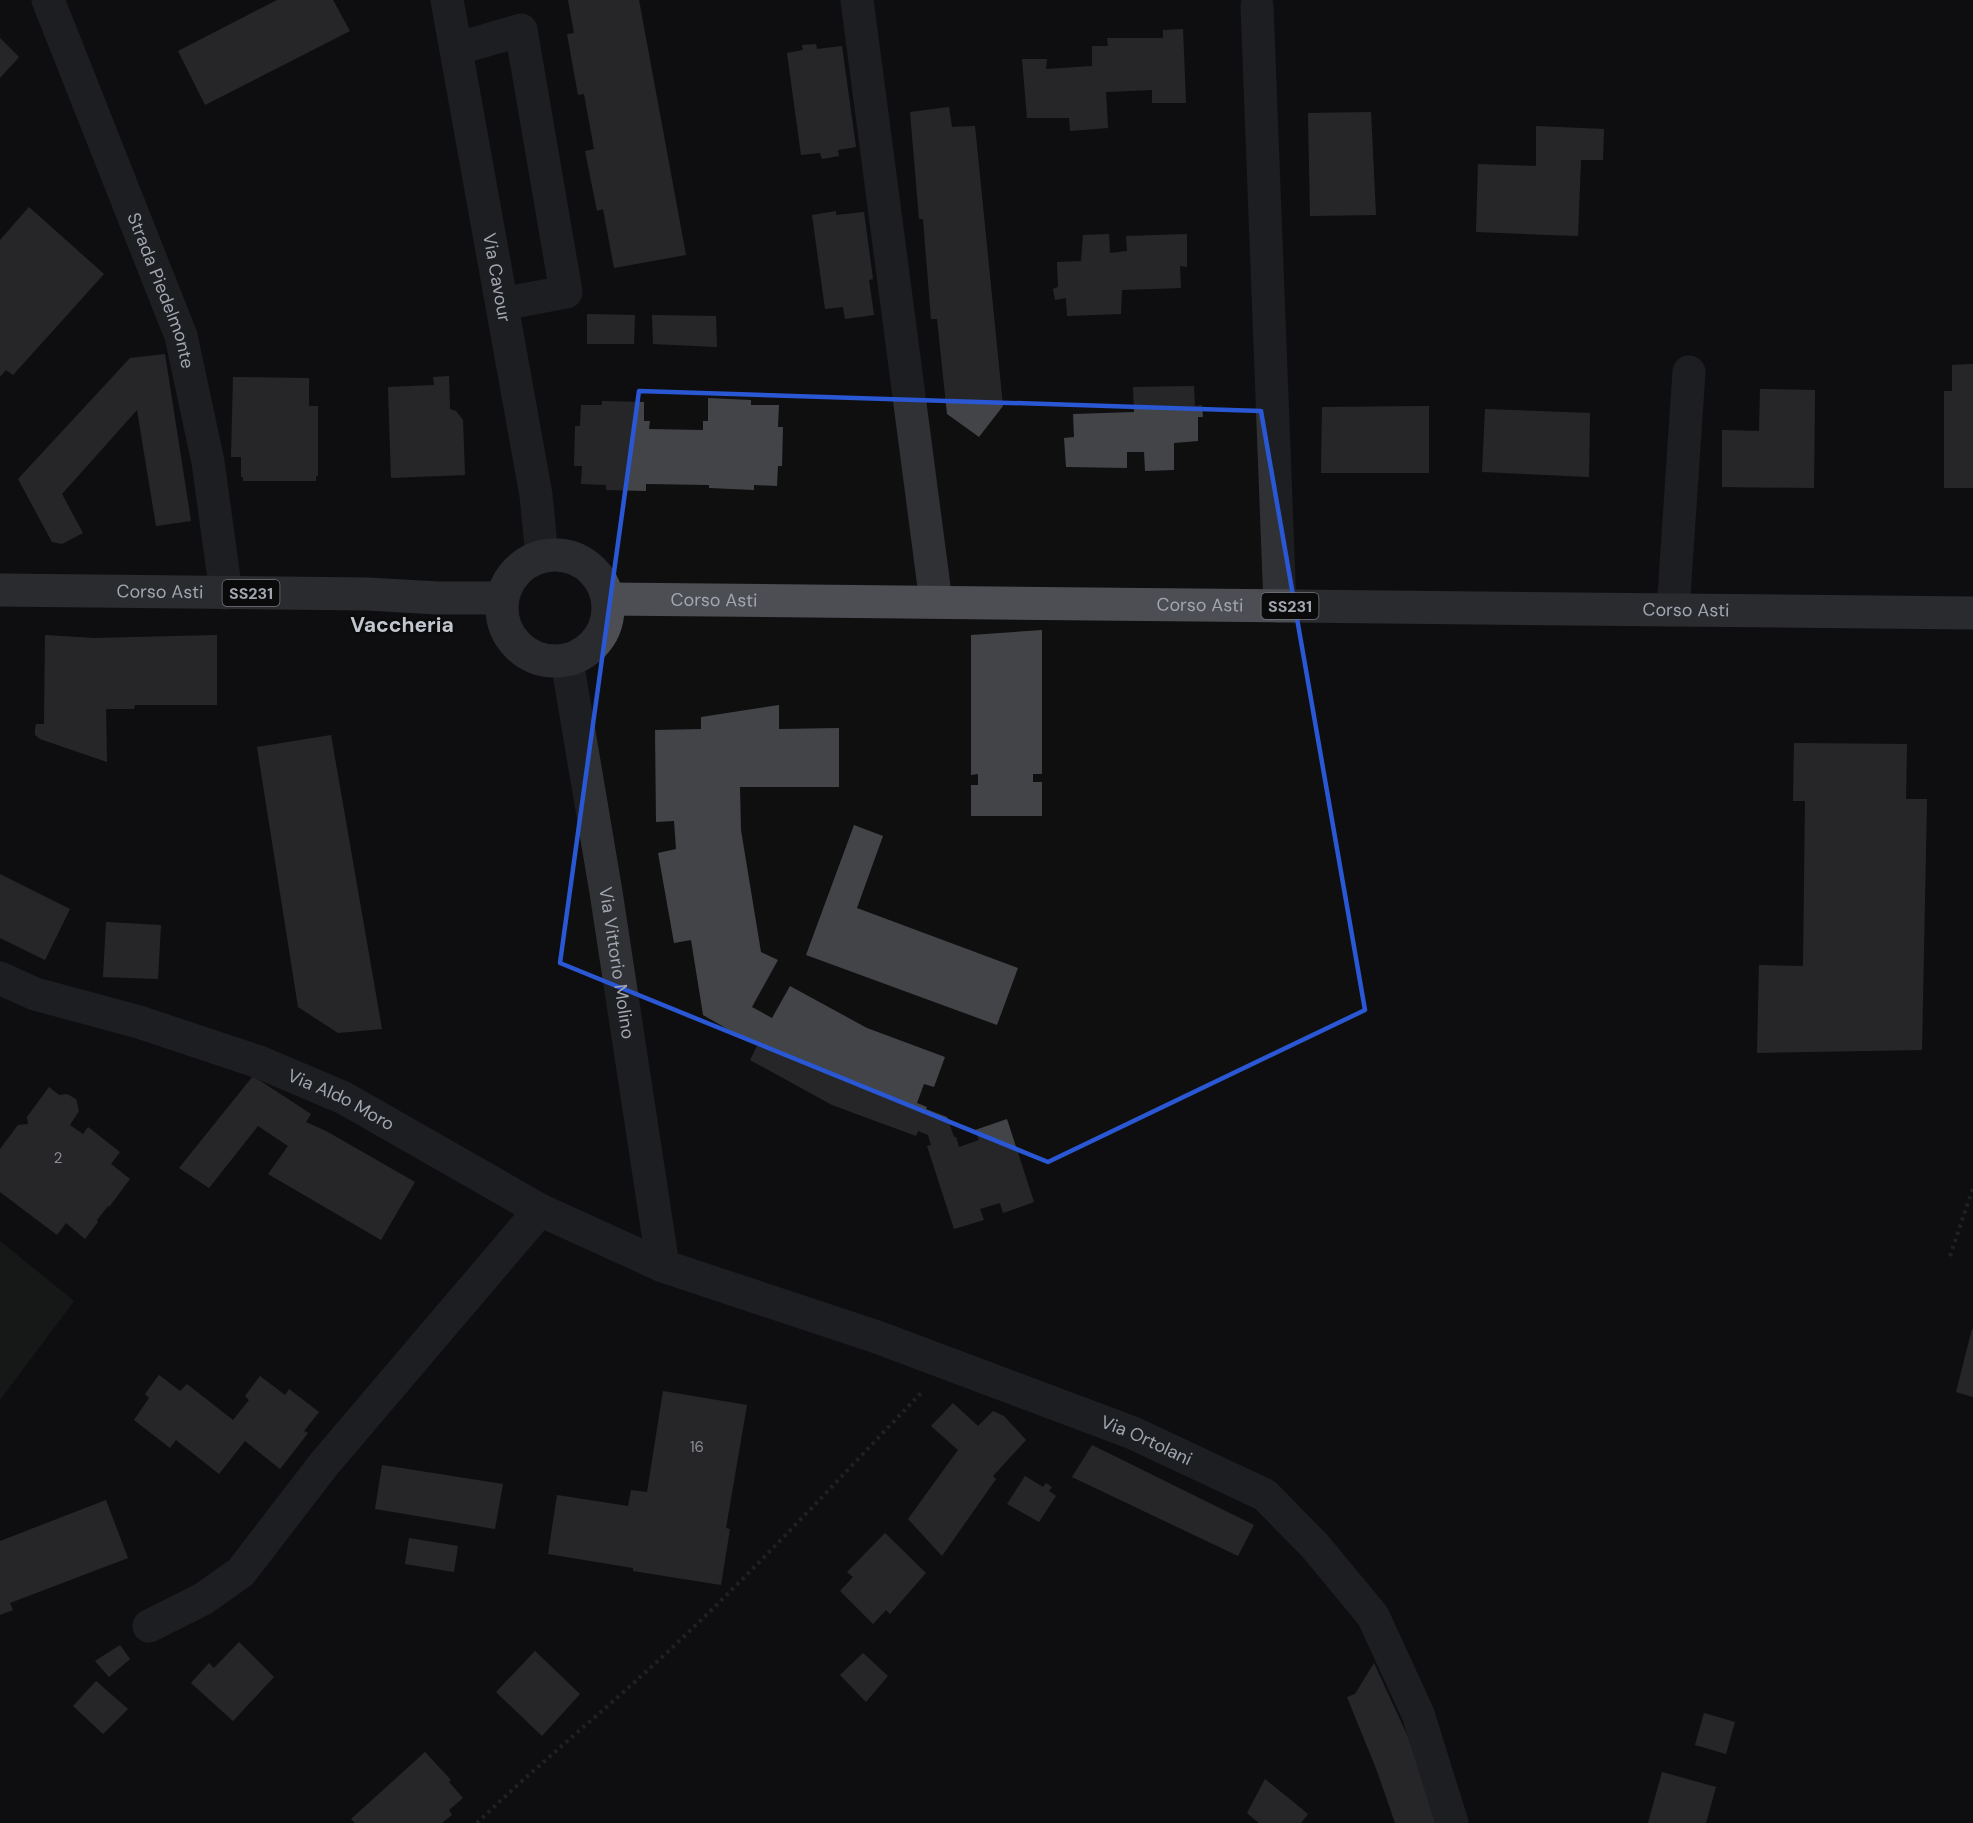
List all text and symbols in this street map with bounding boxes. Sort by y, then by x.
street label: Strada Piedelmonte [121,209,200,371]
street label: Via Cavour [477,231,517,324]
street label: Corso Asti [116,579,204,604]
road number: SS231 [222,580,280,606]
street label: Corso Asti [670,588,758,613]
street label: Corso Asti [1156,593,1243,618]
road number: SS231 [1262,593,1318,619]
street label: Corso Asti [1642,598,1729,623]
district label: Vaccheria [350,611,454,639]
street label: Via Vittorio Molino [593,885,640,1041]
street label: Via Aldo Moro [284,1063,399,1136]
house number: 2 [54,1148,62,1168]
street label: Via Ortolani [1097,1410,1196,1471]
house number: 16 [690,1437,704,1457]

